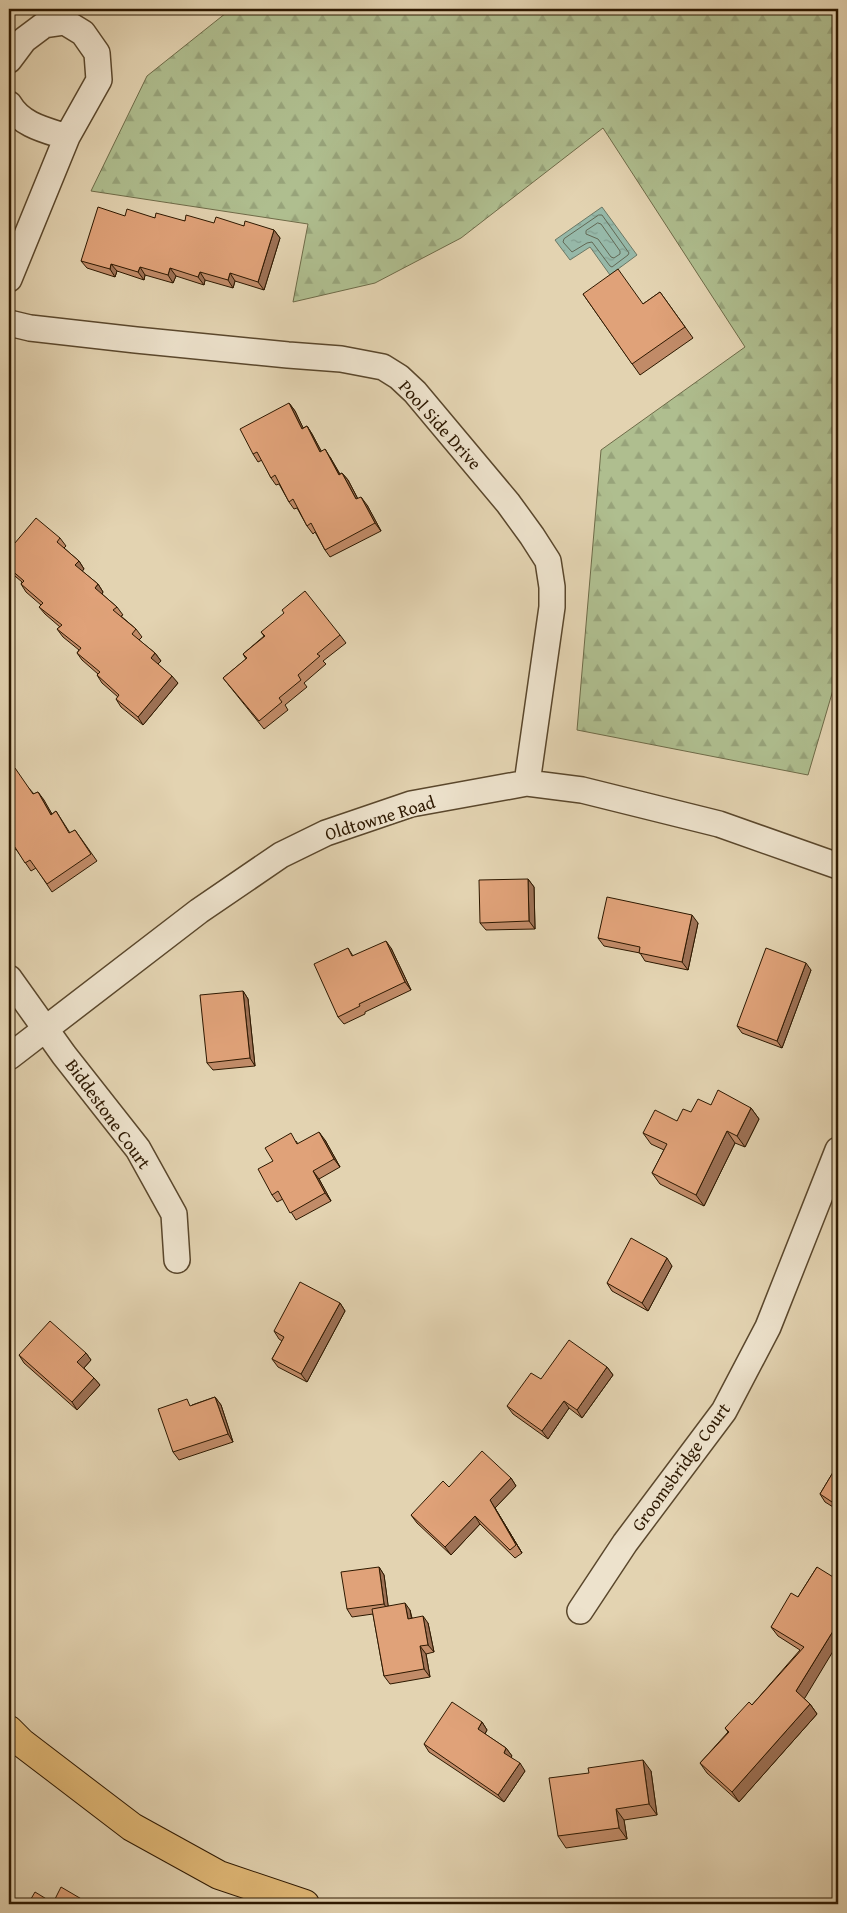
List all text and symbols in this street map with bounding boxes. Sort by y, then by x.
street label: Pool Side Drive [392,374,488,476]
street label: Oldtowne Road [321,788,439,847]
street label: Biddestone Court [59,1053,158,1175]
street label: Groomsbridge Court [625,1396,737,1537]

